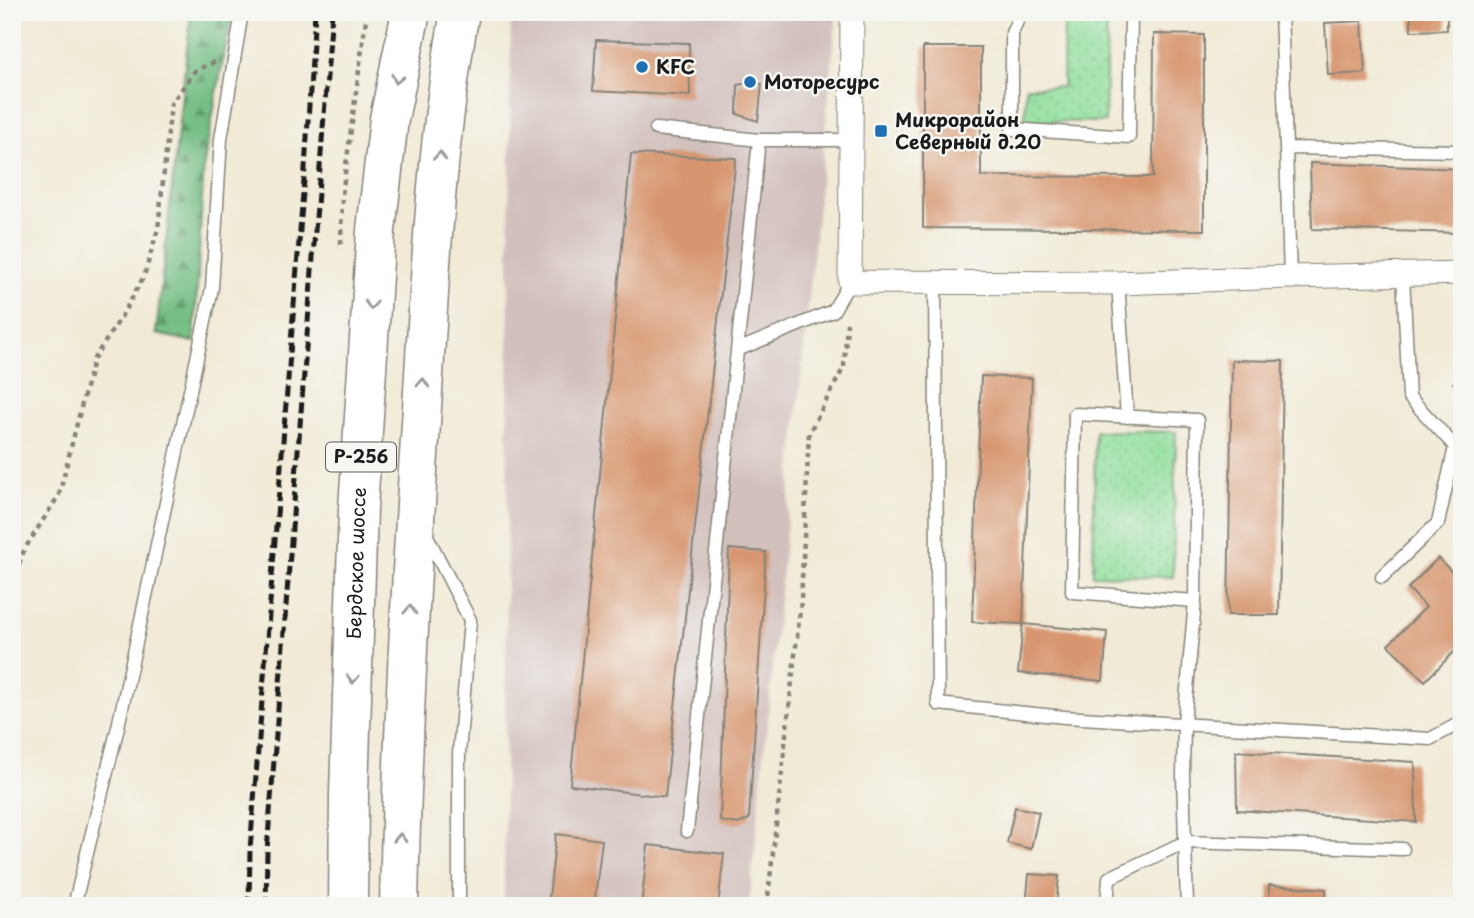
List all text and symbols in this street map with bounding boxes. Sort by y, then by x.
place label: KFC [656,52,695,80]
marker: KFC [634,59,650,75]
place label: Моторесурс [764,67,880,95]
one-way arrow [390,73,405,85]
marker: Моторесурс [742,74,758,90]
place label: Микрорайон Северный д.20 [895,105,1041,155]
marker: Микрорайон Северный д.20 [873,123,889,139]
one-way arrow [432,150,447,162]
one-way arrow [364,300,379,311]
one-way arrow [415,377,430,388]
road number: Р-256 [326,443,396,472]
street label: Бердское шоссе [339,486,372,639]
one-way arrow [402,604,417,615]
one-way arrow [345,674,360,685]
one-way arrow [392,832,408,842]

